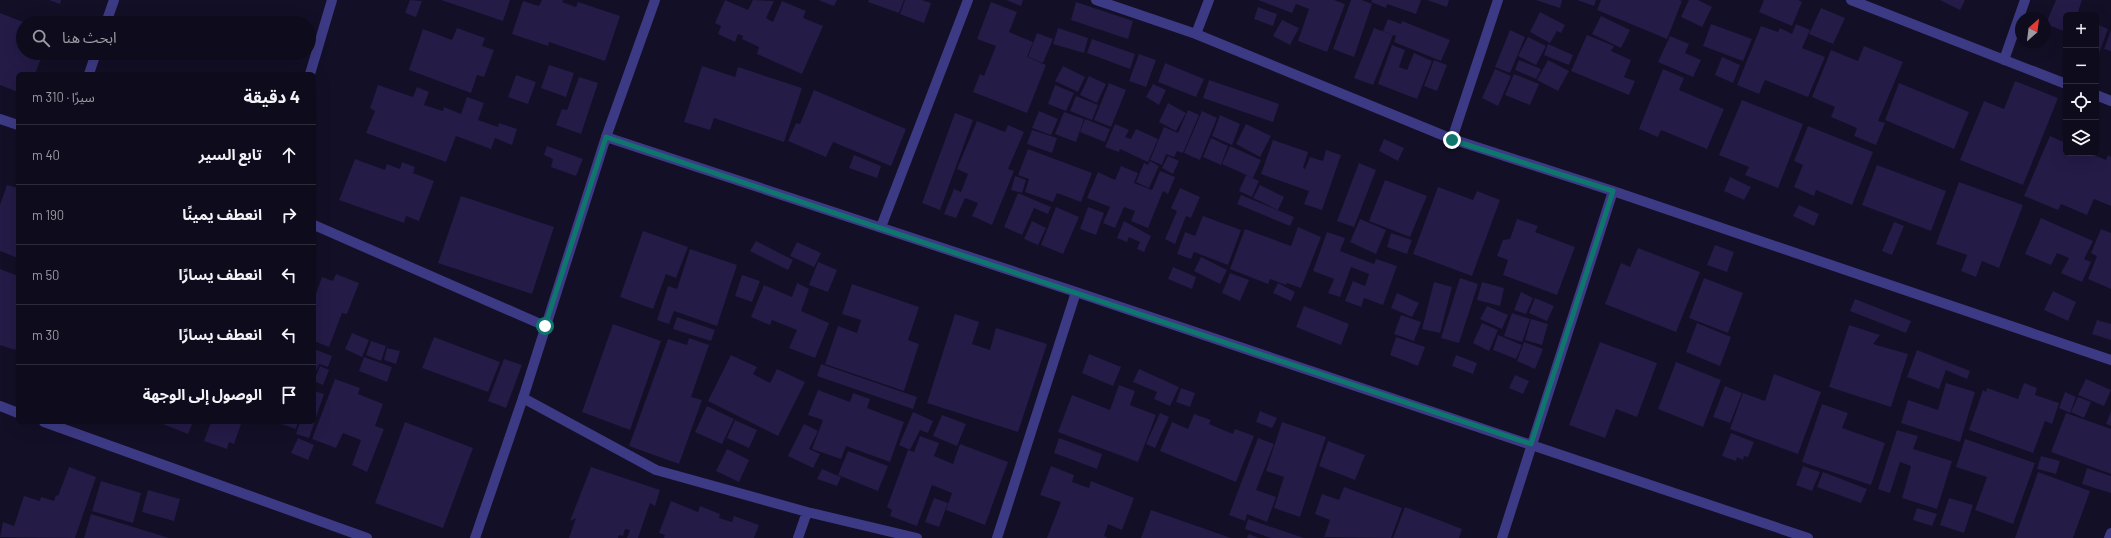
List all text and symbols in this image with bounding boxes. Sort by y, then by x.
north arrow [2015,12,2051,48]
map controls [2063,12,2099,156]
button: + [2063,12,2099,48]
search box [16,16,316,60]
icon: search [30,27,52,49]
text: ابحث هنا [62,28,117,46]
button: − [2063,48,2099,84]
button: locate [2063,84,2099,120]
text: 4 دقيقة [244,86,300,106]
text: سيرًا · 310 m [32,89,95,105]
button: layers [2063,120,2099,156]
route end [1443,131,1461,149]
icon: ahead [278,144,300,166]
text: تابع السير [199,145,262,163]
text: 40 m [32,147,60,163]
icon: right [278,204,300,226]
text: انعطف يمينًا [182,205,262,223]
text: 190 m [32,207,64,223]
icon: left [278,264,300,286]
text: انعطف يسارًا [178,265,262,283]
text: 50 m [32,267,59,283]
route start [536,317,554,335]
icon: left [278,324,300,346]
text: انعطف يسارًا [178,325,262,343]
text: 30 m [32,327,59,343]
icon: arrive [278,384,300,406]
text: الوصول إلى الوجهة [143,385,262,403]

